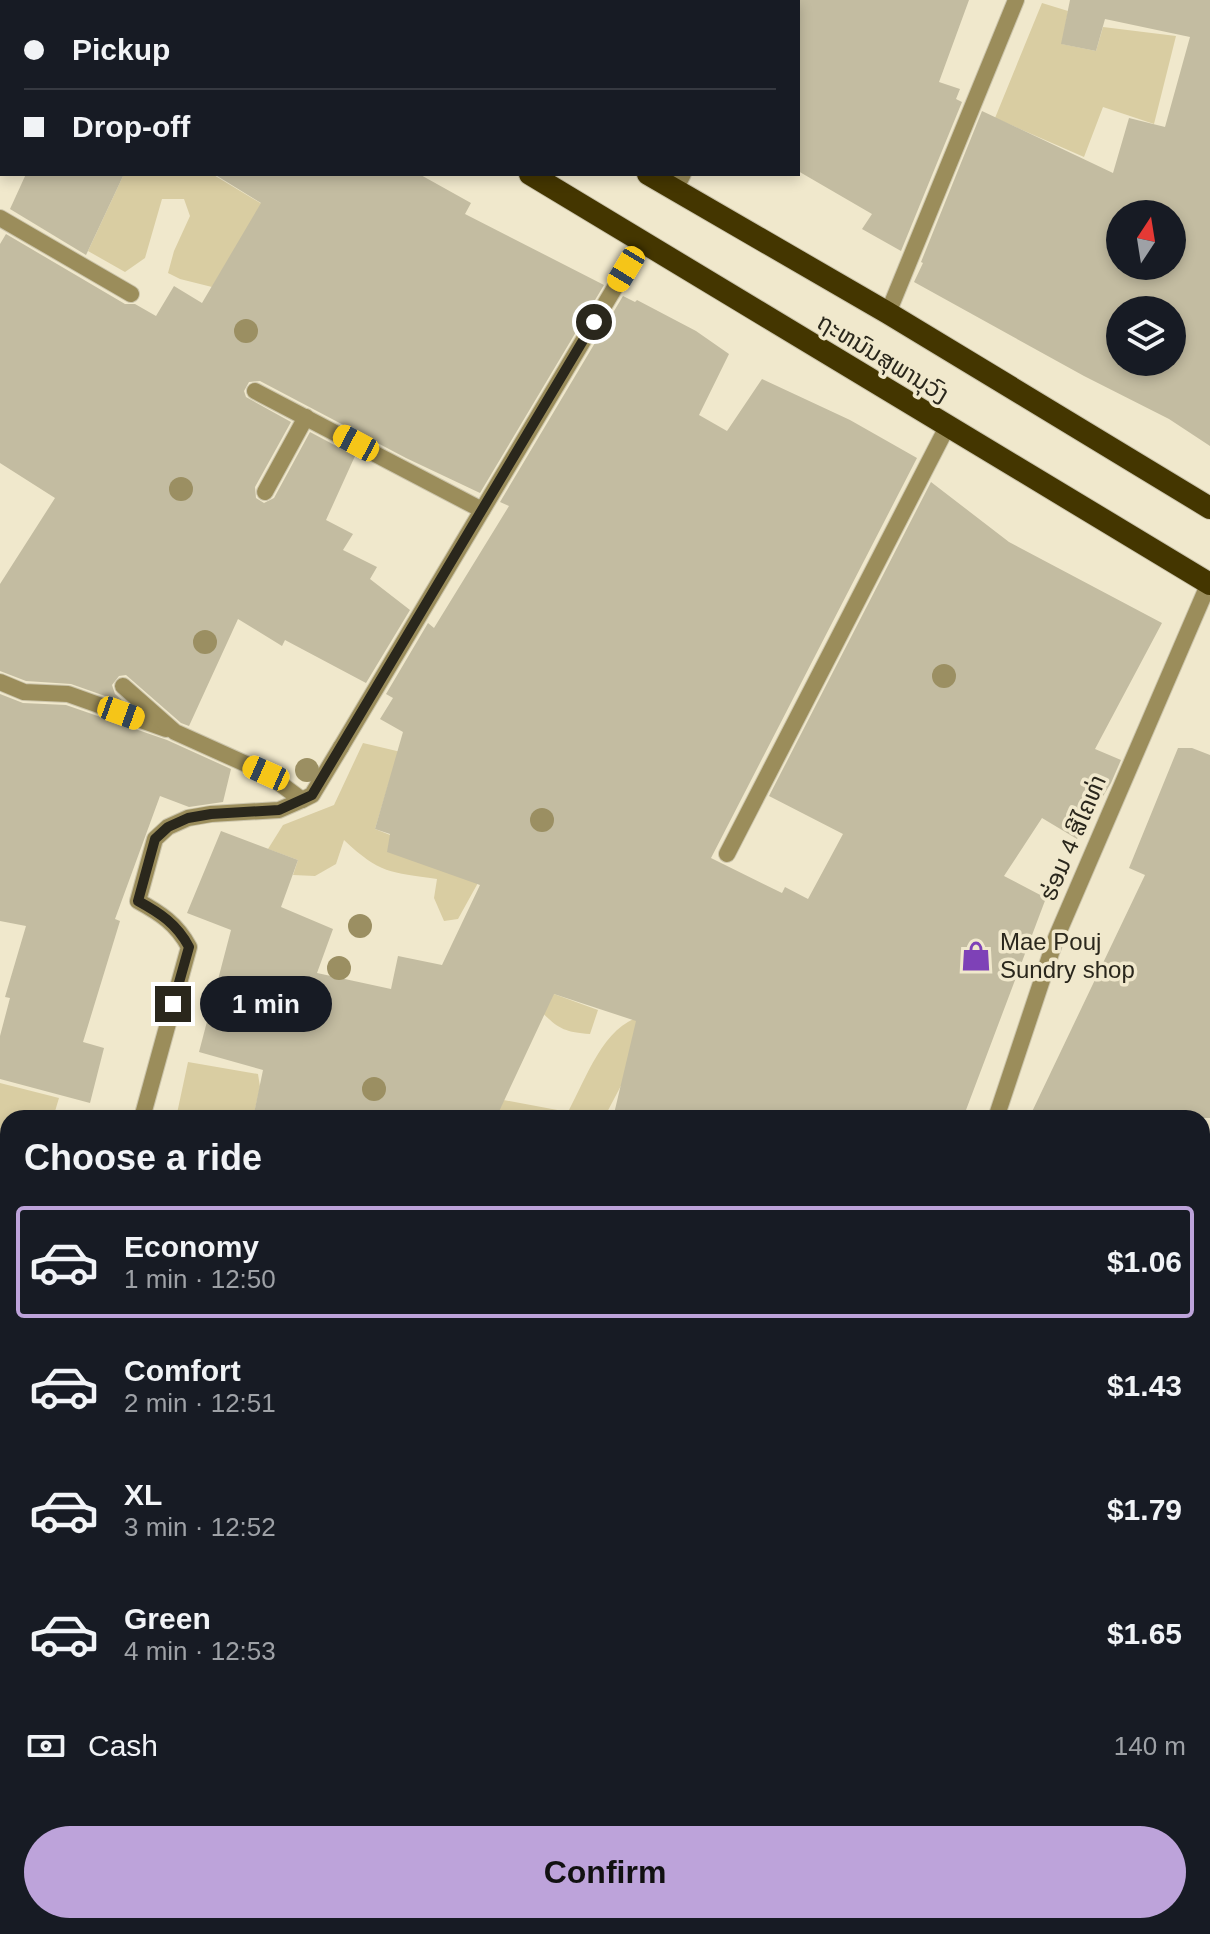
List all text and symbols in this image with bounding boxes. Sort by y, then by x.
text: Pickup [72,33,170,66]
text: Drop-off [72,110,190,143]
north arrow [1106,200,1186,280]
map controls [1106,200,1186,376]
car [603,242,649,296]
button: layers [1106,296,1186,376]
route start [576,304,612,340]
street label: ຖະຫນົນສຸພານຸວົງ [811,308,954,410]
car [329,421,383,465]
car [94,694,148,732]
car [239,752,293,794]
street label: ຮ່ອມ 4 ສີໄຄທ່າ [1034,771,1111,905]
place label: Mae Pouj Sundry shop [1000,928,1135,983]
shop icon: Mae Pouj Sundry shop [959,939,993,973]
callout: 1 min [201,976,333,1032]
route end [155,986,191,1022]
text: 1 min [232,989,300,1019]
text: Choose a ride [24,1137,262,1178]
icon: car [28,1226,100,1298]
text: Economy [124,1230,259,1263]
text: $1.06 [1107,1245,1182,1278]
text: 1 min · 12:50 [124,1264,276,1294]
icon: car [28,1350,100,1422]
text: Comfort [124,1354,241,1387]
text: $1.43 [1107,1369,1182,1402]
text: 2 min · 12:51 [124,1388,276,1418]
icon: car [28,1474,100,1546]
text: XL [124,1478,162,1511]
text: $1.79 [1107,1493,1182,1526]
text: 3 min · 12:52 [124,1512,276,1542]
icon: car [28,1598,100,1670]
text: Green [124,1602,211,1635]
text: $1.65 [1107,1617,1182,1650]
text: 4 min · 12:53 [124,1636,276,1666]
icon: cash [24,1724,68,1768]
text: Cash [88,1729,158,1762]
text: 140 m [1114,1731,1186,1761]
button: Confirm [24,1826,1186,1918]

